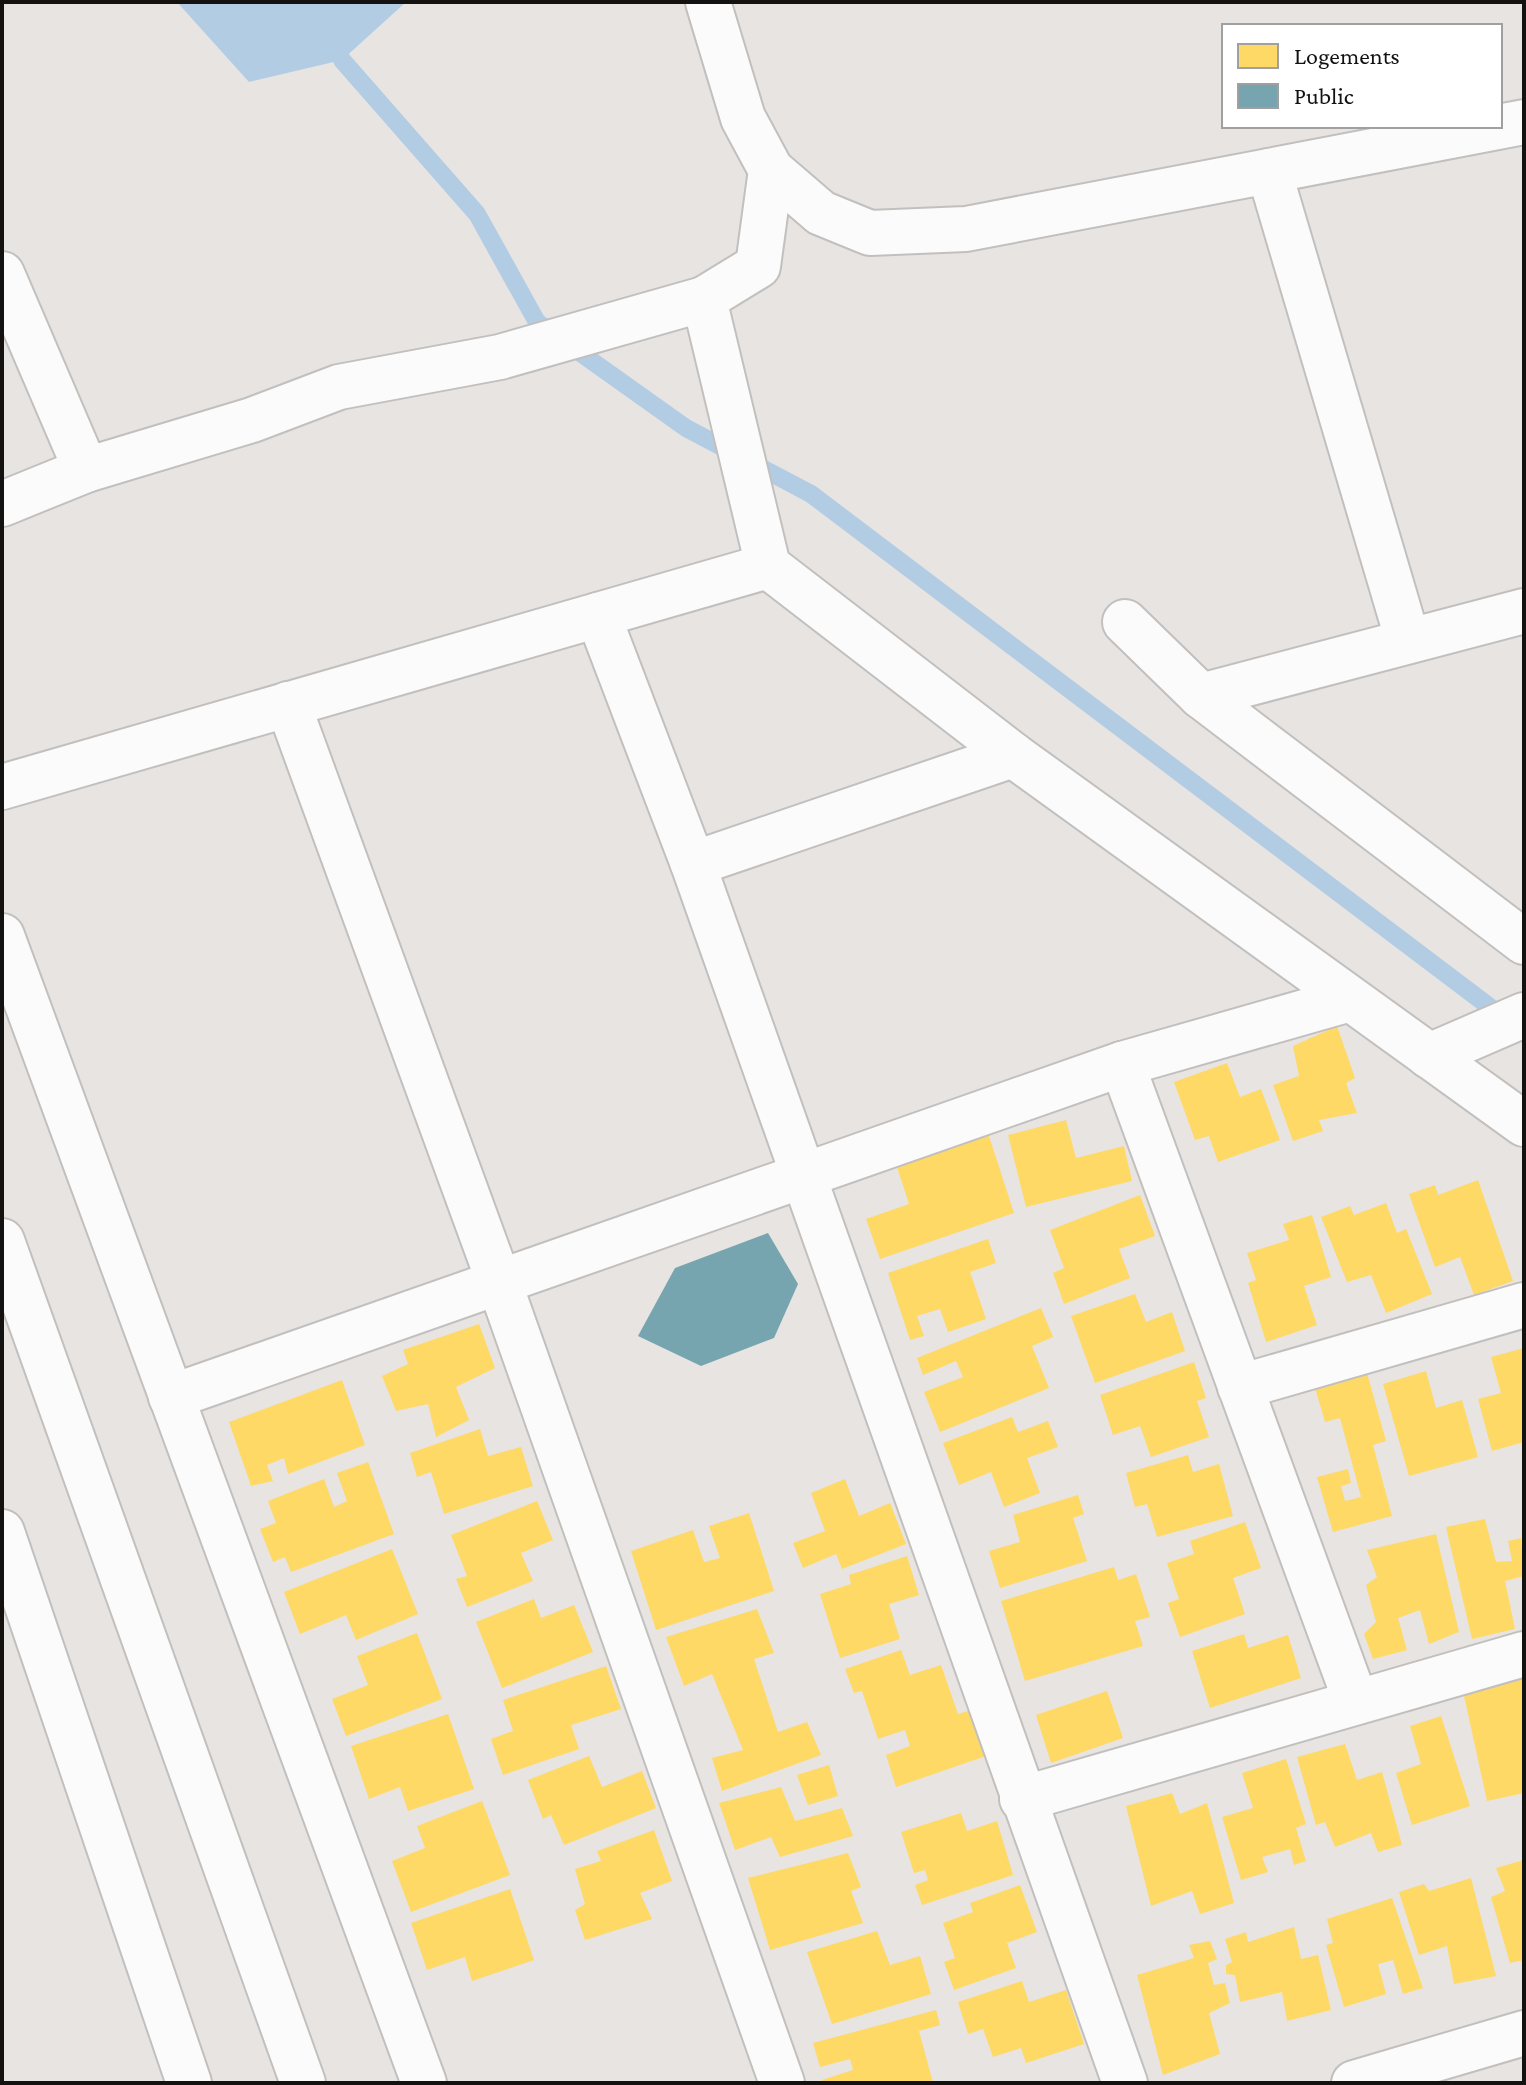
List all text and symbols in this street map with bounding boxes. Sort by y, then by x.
legend [1222,24,1502,128]
text: Logements [1294,42,1400,69]
text: Public [1294,82,1354,109]

